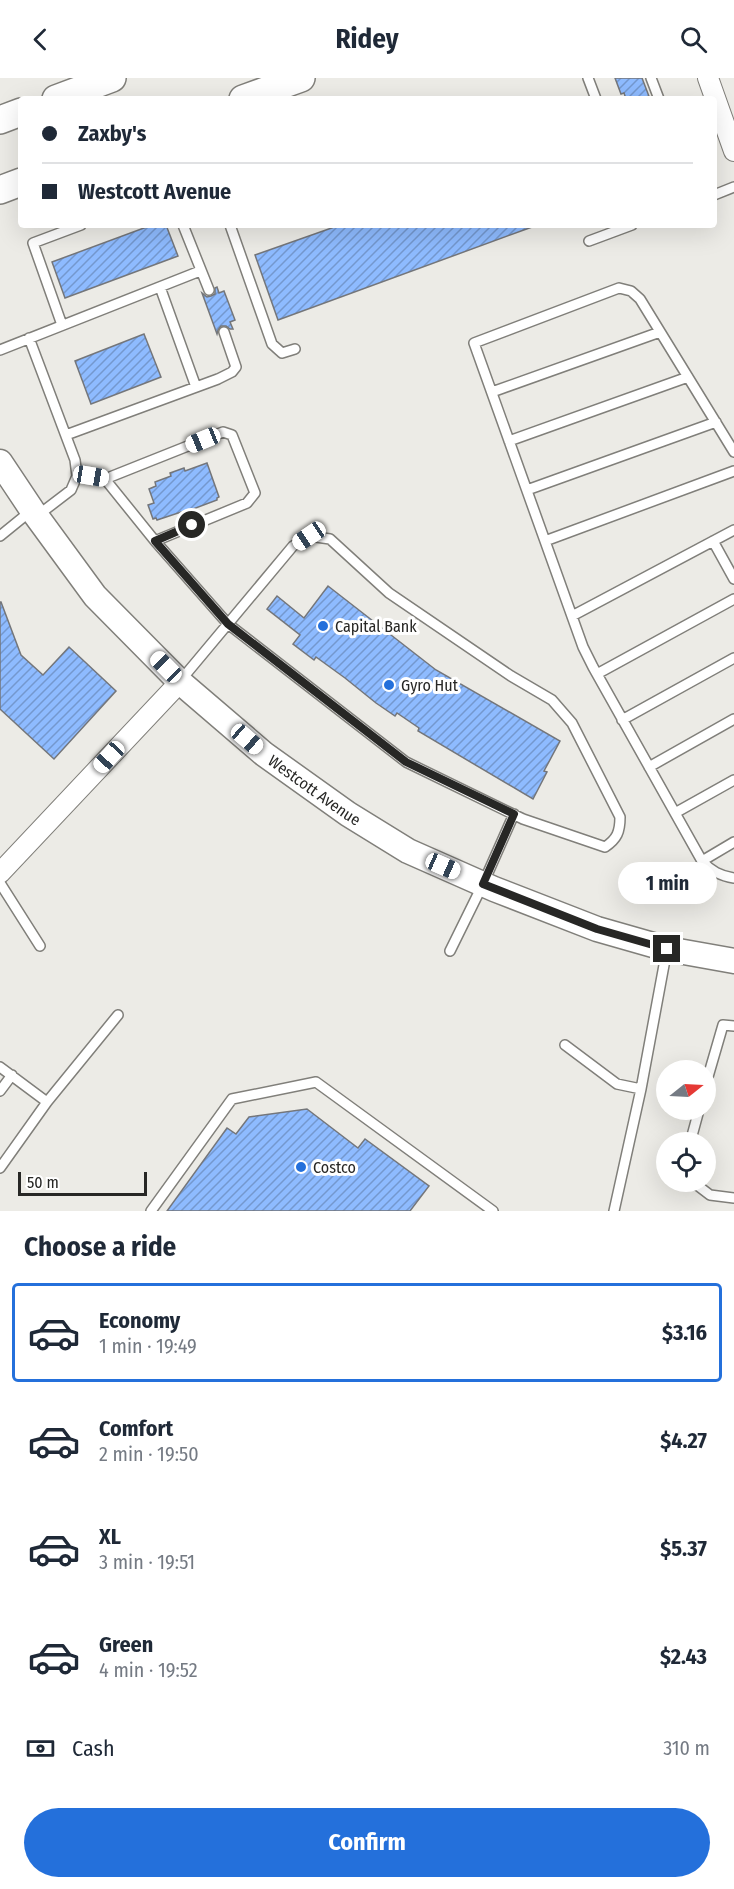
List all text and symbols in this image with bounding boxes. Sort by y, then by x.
icon: back [24,23,57,56]
text: Ridey [335,23,399,55]
icon: search [677,23,710,56]
text: Zaxby's [78,120,146,147]
text: Westcott Avenue [78,178,231,205]
car [183,425,223,455]
car [72,464,110,488]
route start [178,511,205,538]
car [289,518,329,554]
place label: Capital Bank [335,617,417,636]
marker: Capital Bank [316,619,330,633]
car [147,648,185,686]
place label: Gyro Hut [401,676,459,695]
marker: Gyro Hut [382,678,396,692]
car [228,720,266,758]
car [90,738,128,776]
street label: Westcott Avenue [265,751,364,829]
car [423,850,463,882]
callout: 1 min [618,862,716,904]
text: 1 min [646,871,689,895]
route end [653,935,680,962]
north arrow [656,1060,716,1120]
map controls [656,1060,716,1192]
button: locate [656,1132,716,1192]
place label: Costco [313,1158,356,1177]
marker: Costco [294,1160,308,1174]
scale bar [18,1169,147,1196]
text: 50 m [27,1173,59,1192]
text: Choose a ride [24,1231,176,1263]
icon: car [27,1306,81,1360]
text: Economy [99,1307,180,1334]
text: $3.16 [662,1319,707,1346]
text: 1 min · 19:49 [99,1334,197,1358]
icon: car [27,1414,81,1468]
text: Comfort [99,1415,173,1442]
text: $4.27 [660,1427,707,1454]
text: 2 min · 19:50 [99,1442,199,1466]
icon: car [27,1522,81,1576]
text: XL [99,1523,121,1550]
text: $5.37 [660,1535,707,1562]
text: 3 min · 19:51 [99,1550,195,1574]
icon: car [27,1630,81,1684]
text: Green [99,1631,153,1658]
text: $2.43 [660,1643,707,1670]
text: 4 min · 19:52 [99,1658,198,1682]
icon: cash [24,1732,57,1765]
text: Cash [72,1735,115,1762]
text: 310 m [663,1736,710,1760]
button: Confirm [24,1808,710,1877]

